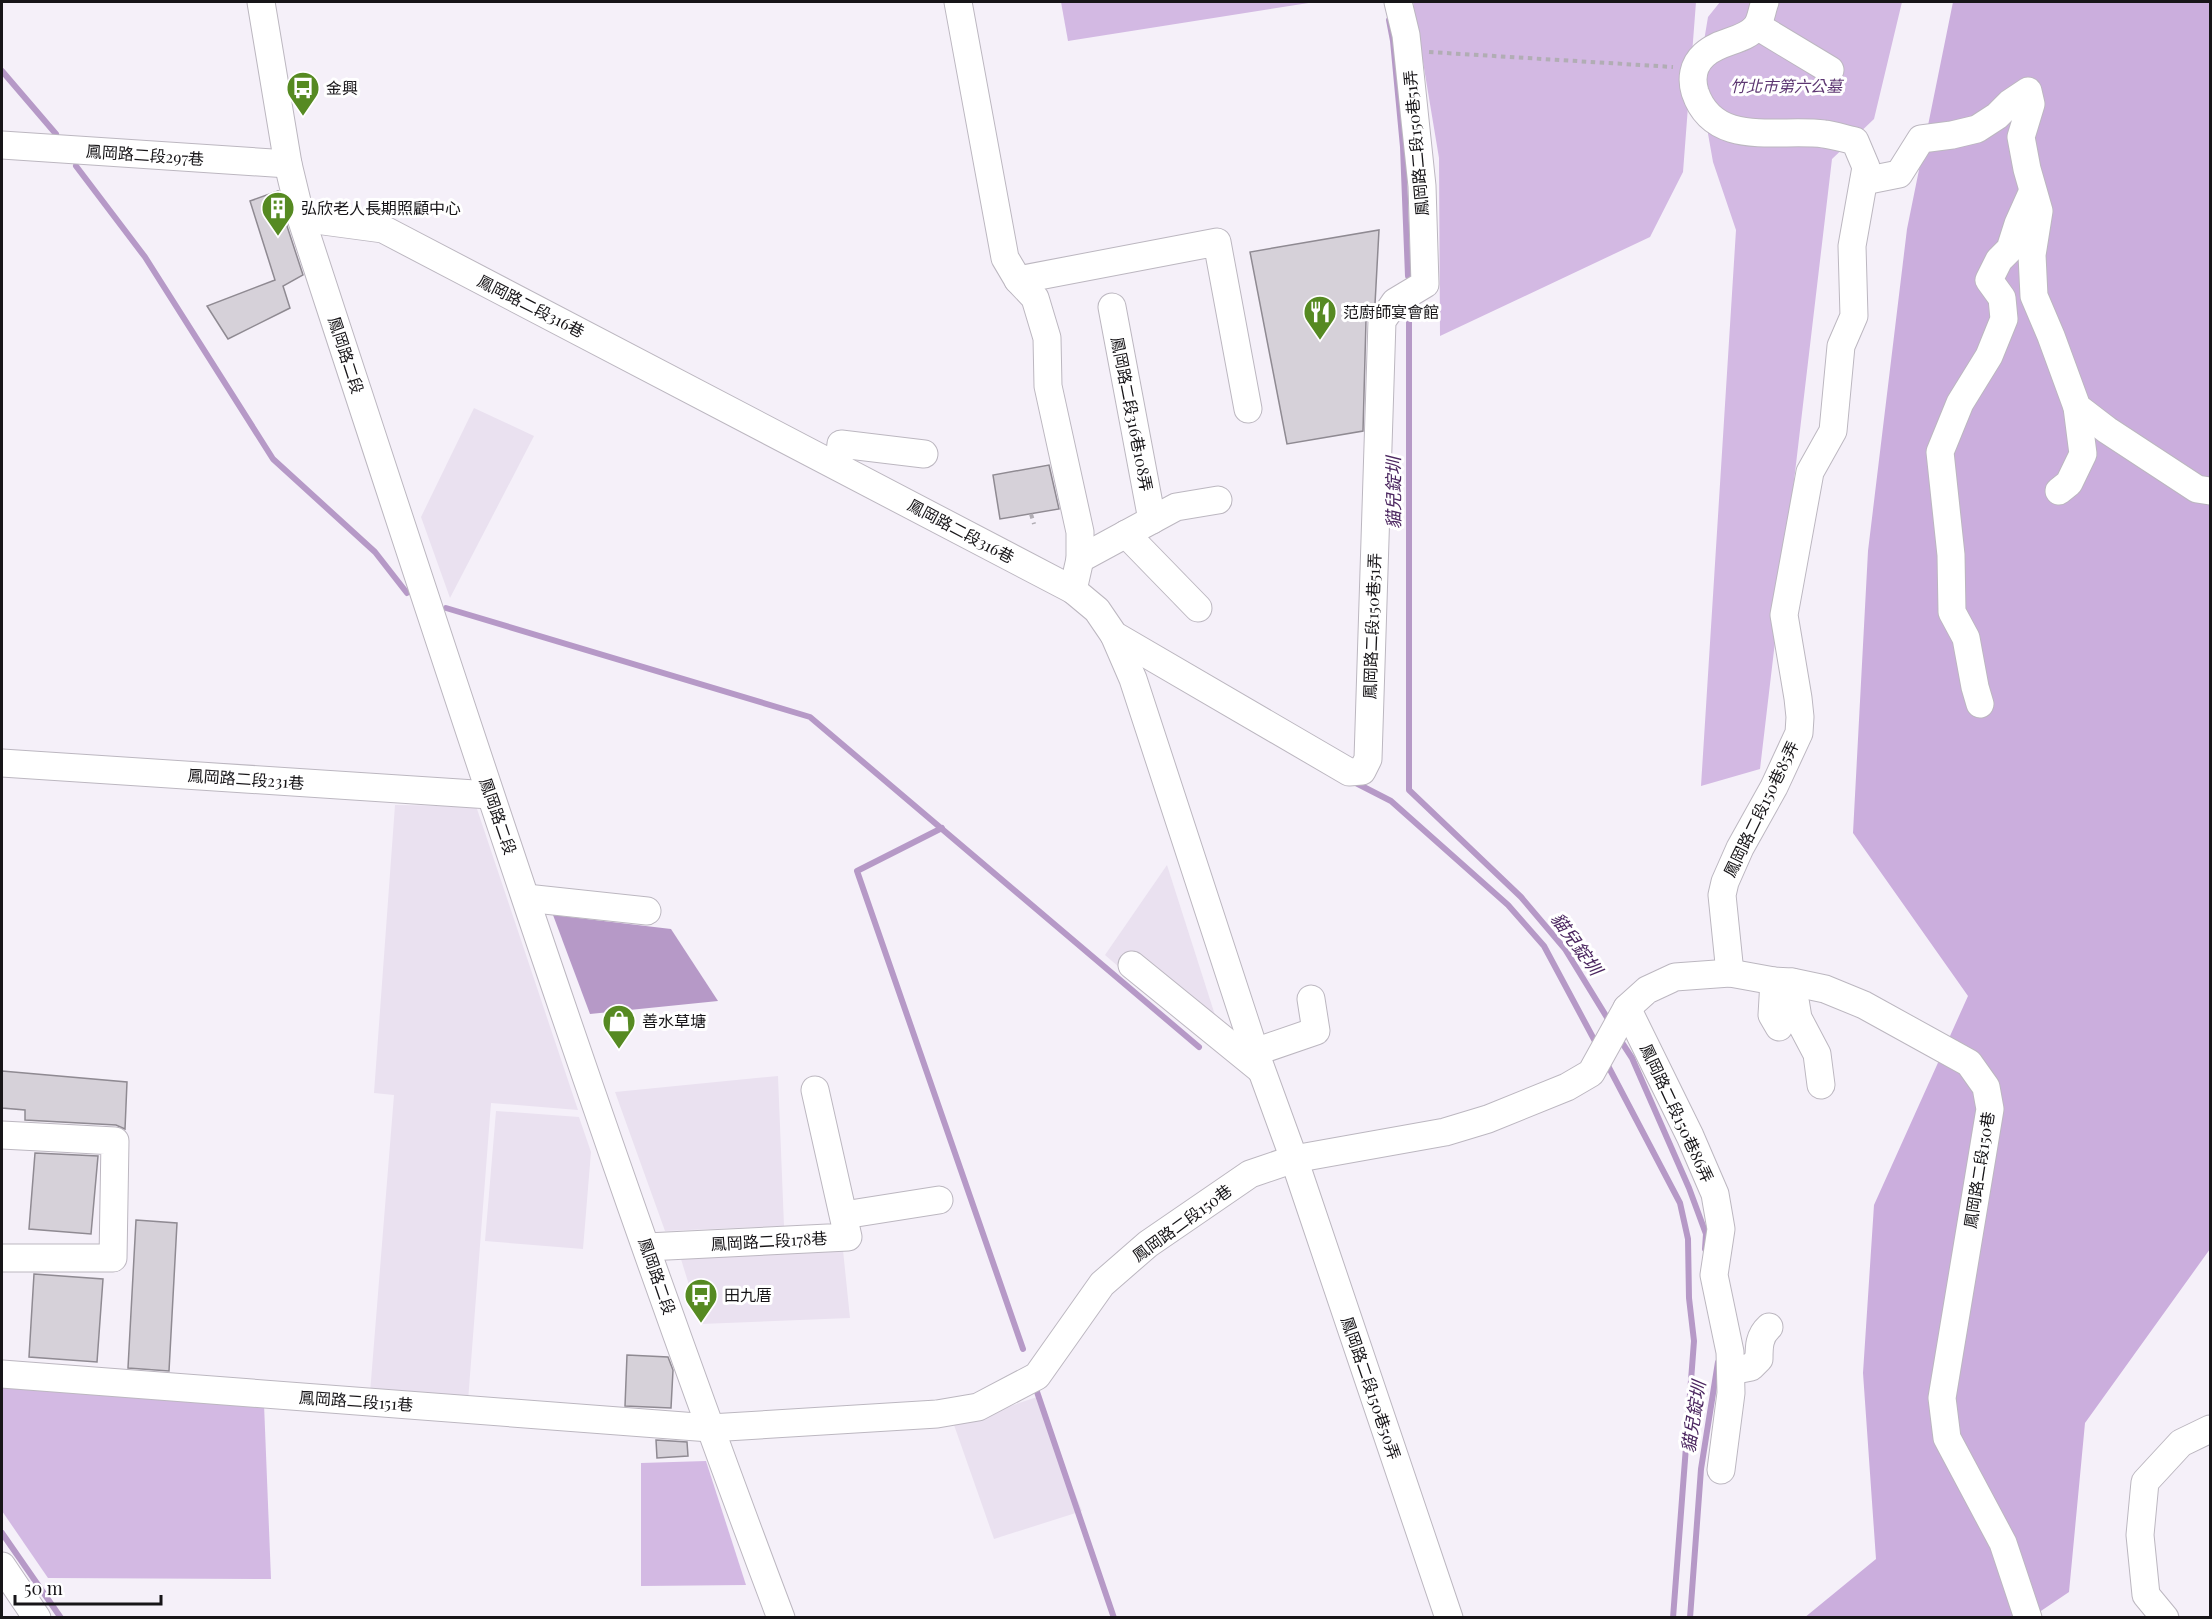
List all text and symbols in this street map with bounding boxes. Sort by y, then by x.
street label: 鳳岡路二段150巷51弄 [1399,69,1432,217]
bus stop icon: 金興 [285,70,321,117]
park label: 竹北市第六公墓 [1730,75,1845,96]
place label: 金興 [326,77,358,98]
street label: 鳳岡路二段297巷 [85,140,205,169]
building icon: 弘欣老人長期照顧中心 [260,190,296,237]
place label: 弘欣老人長期照顧中心 [301,197,461,218]
street label: 鳳岡路二段316巷 [474,270,588,342]
restaurant icon: 范廚師宴會館 [1302,294,1338,341]
place label: 范廚師宴會館 [1343,301,1439,322]
street label: 鳳岡路二段 [324,314,369,396]
street label: 鳳岡路二段316巷108弄 [1107,335,1158,493]
water label: 貓兒錠圳 [1381,454,1405,529]
street label: 鳳岡路二段316巷 [904,494,1018,567]
street label: 鳳岡路二段150巷51弄 [1358,552,1385,700]
street label: 鳳岡路二段150巷85弄 [1718,737,1803,880]
street label: 鳳岡路二段231巷 [187,764,305,793]
street label: 鳳岡路二段 [476,775,521,857]
water label: 貓兒錠圳 [1546,907,1609,982]
shop icon: 善水草塘 [601,1003,637,1050]
place label: 善水草塘 [642,1010,706,1031]
street label: 鳳岡路二段150巷86弄 [1636,1040,1719,1185]
street label: 鳳岡路二段150巷 [1959,1110,1998,1230]
street label: 鳳岡路二段150巷 [1128,1179,1236,1266]
street label: 鳳岡路二段178巷 [710,1227,828,1254]
street label: 鳳岡路二段 [635,1235,680,1317]
bus stop icon: 田九厝 [683,1277,719,1324]
place label: 田九厝 [724,1284,772,1305]
street label: 鳳岡路二段150巷50弄 [1337,1313,1406,1462]
water label: 貓兒錠圳 [1676,1376,1711,1454]
street label: 鳳岡路二段151巷 [298,1386,414,1415]
scale bar [15,1568,160,1606]
text: 50 m [24,1576,63,1600]

